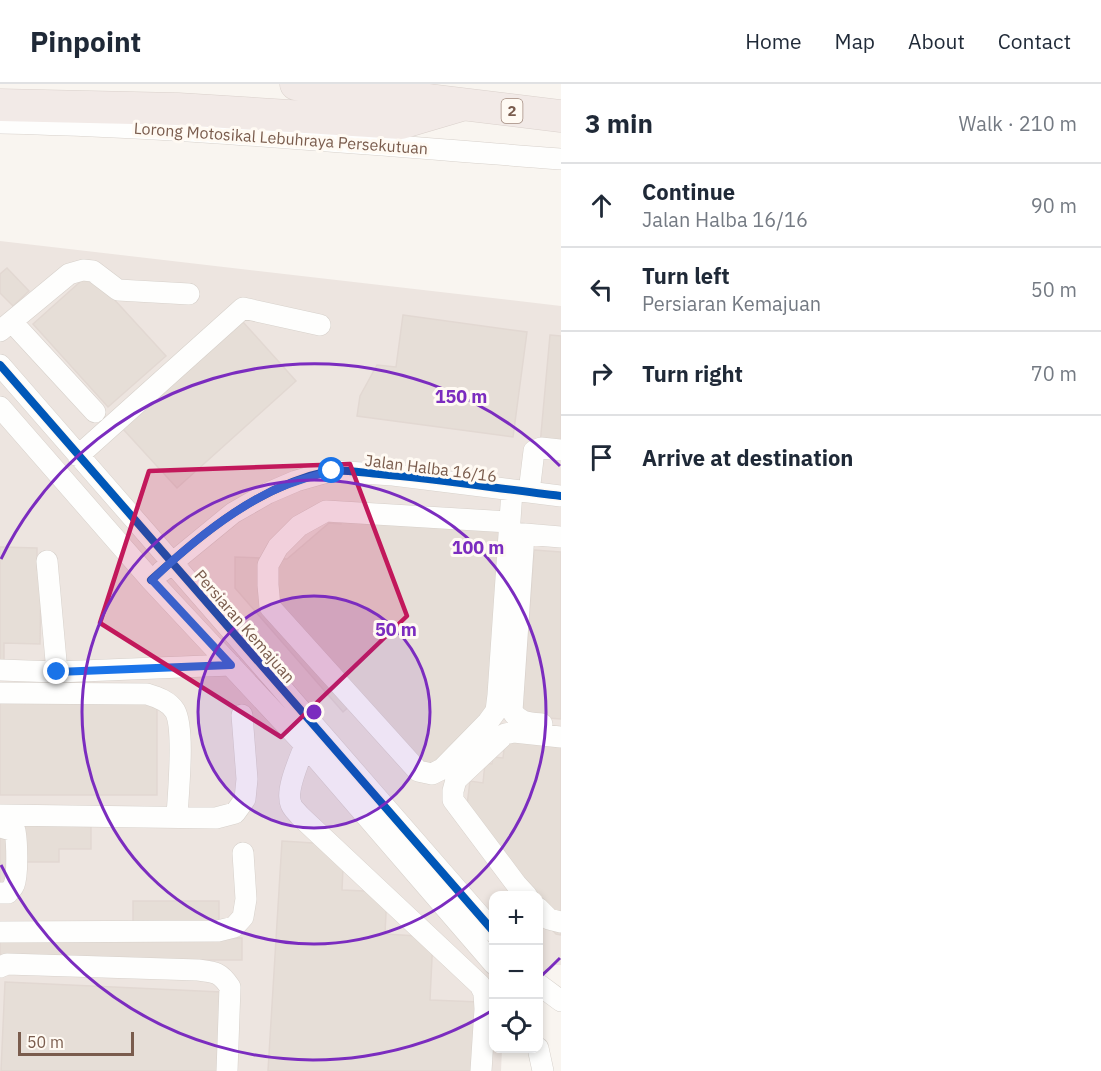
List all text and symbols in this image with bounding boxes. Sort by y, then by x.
text: Pinpoint [30,23,141,60]
text: Home [745,27,802,55]
text: Map [835,27,875,55]
text: About [908,27,965,55]
text: Contact [998,27,1071,55]
road number: 2 [502,99,522,123]
text: 3 min [585,106,653,140]
text: Walk · 210 m [959,110,1077,137]
street label: Lorong Motosikal Lebuhraya Persekutuan [133,118,429,158]
text: Continue [642,177,735,206]
icon: ahead [585,189,618,222]
text: 90 m [1031,192,1077,219]
text: Jalan Halba 16/16 [642,206,808,233]
text: Turn left [642,261,730,290]
icon: left [585,273,618,306]
text: 50 m [1031,276,1077,303]
text: Persiaran Kemajuan [642,290,821,317]
icon: right [585,357,618,390]
text: Turn right [642,359,743,388]
text: 70 m [1031,360,1077,387]
text: 150 m [435,385,487,408]
icon: arrive [585,441,618,474]
text: Arrive at destination [642,443,853,472]
street label: Jalan Halba 16/16 [364,450,498,486]
route start [318,457,344,483]
text: 100 m [452,536,504,559]
street label: Persiaran Kemajuan [190,565,300,687]
text: 50 m [375,618,417,641]
route end [43,658,69,684]
centre of rings [304,702,324,722]
map controls [489,891,543,1053]
button: + [489,891,543,945]
button: − [489,945,543,999]
button: locate [489,999,543,1053]
scale bar [18,1029,134,1056]
text: 50 m [27,1032,64,1052]

